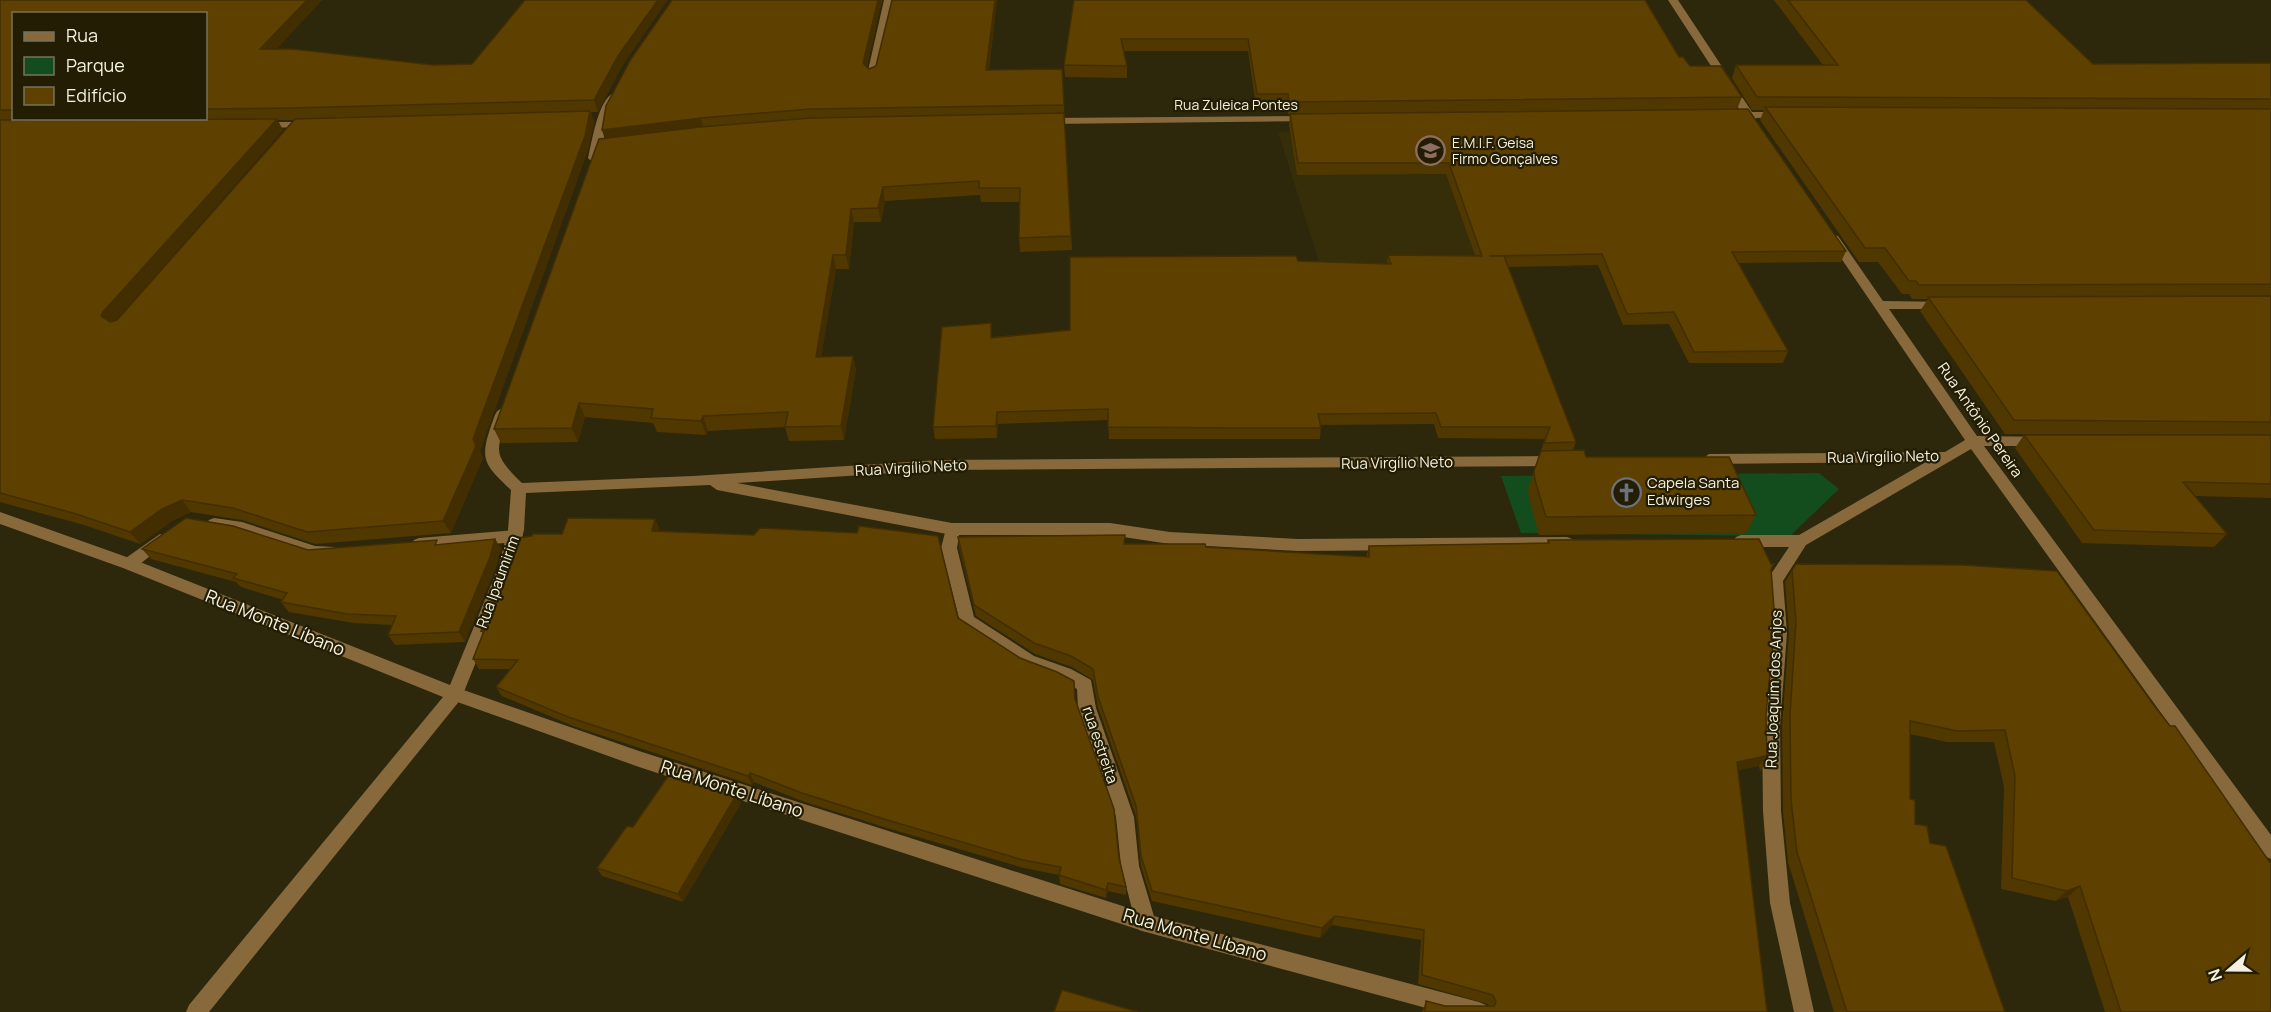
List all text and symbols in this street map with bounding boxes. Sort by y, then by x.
legend [12,12,207,120]
text: Rua [66,23,98,47]
text: Parque [66,53,125,77]
text: Edifício [66,83,127,107]
street label: Rua Zuleica Pontes [1174,95,1298,114]
place label: E.M.I.F. Geisa Firmo Gonçalves [1452,133,1558,168]
school or university icon: E.M.I.F. Geisa Firmo Gonçalves [1415,135,1447,167]
street label: Rua Antônio Pereira [1933,358,2028,481]
street label: Rua Virgílio Neto [1827,445,1939,468]
street label: Rua Virgílio Neto [1341,451,1453,474]
street label: Rua Virgílio Neto [855,454,968,481]
place label: Capela Santa Edwirges [1647,472,1739,510]
church icon: Capela Santa Edwirges [1610,476,1642,508]
street label: Rua Ipaumirim [471,533,524,631]
street label: Rua Monte Líbano [202,583,349,661]
street label: Rua Joaquim dos Anjos [1760,609,1787,768]
street label: rua estreita [1077,704,1123,786]
street label: Rua Monte Líbano [658,754,807,822]
street label: Rua Monte Líbano [1121,902,1270,966]
north arrow [2199,940,2259,1000]
text: N [2203,966,2227,984]

